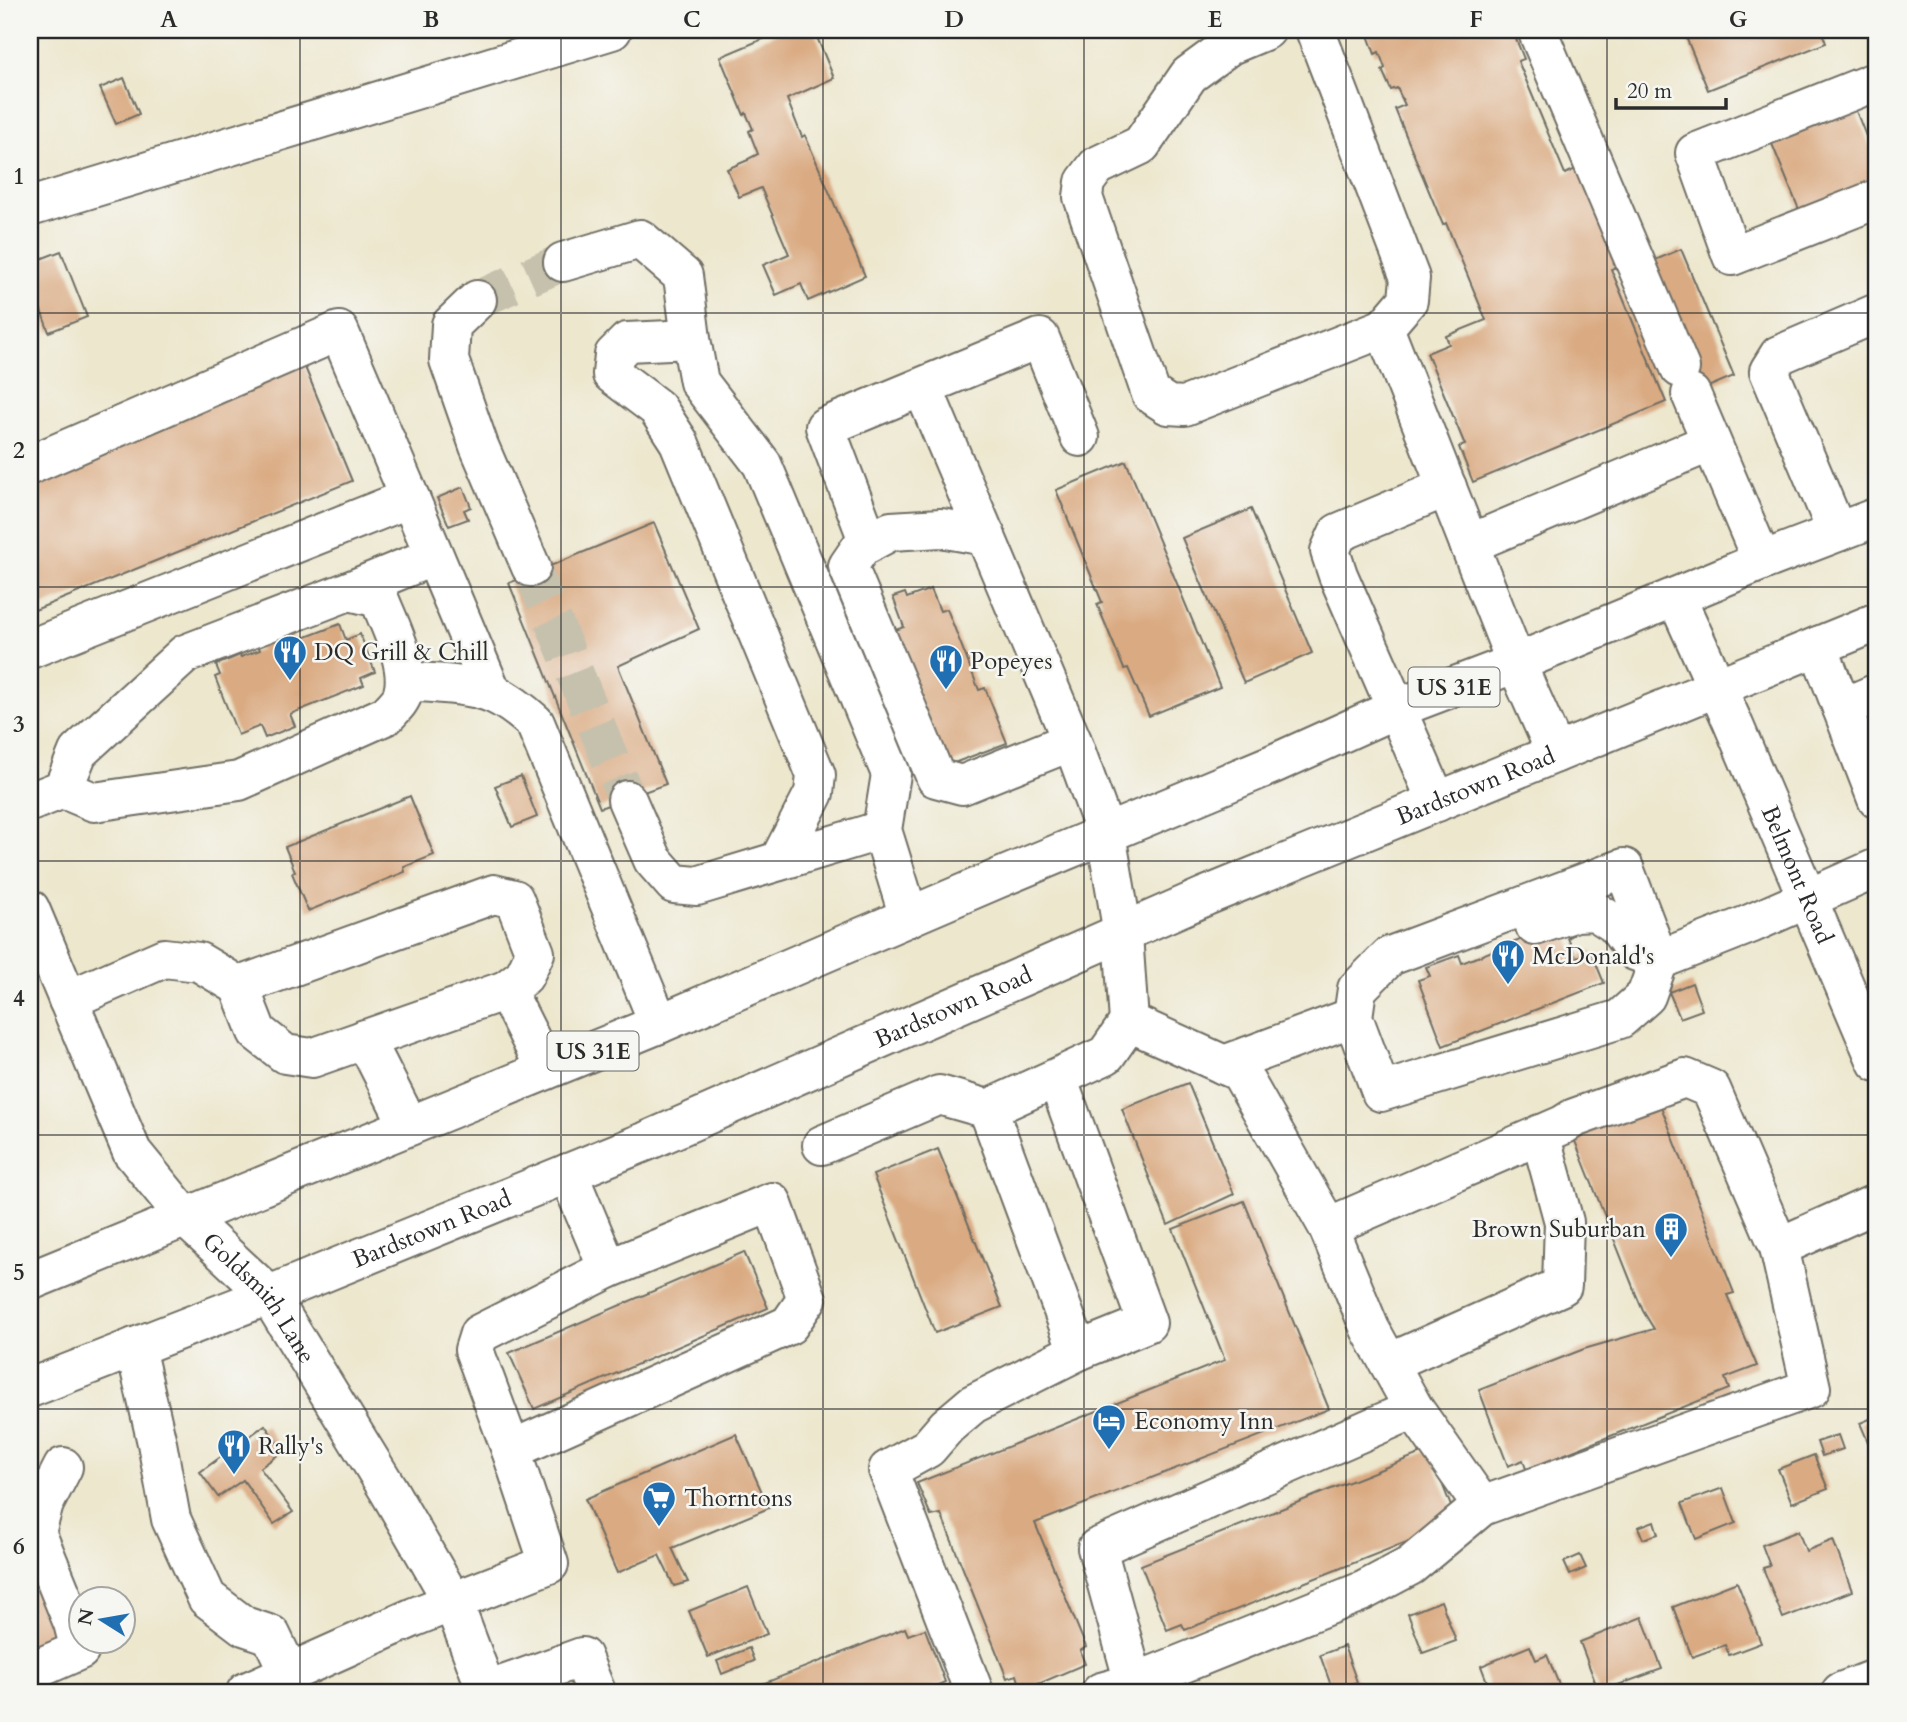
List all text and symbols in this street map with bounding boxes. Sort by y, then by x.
text: A [160,4,178,35]
text: B [423,4,439,35]
text: C [683,4,701,35]
text: D [944,4,964,35]
text: E [1208,4,1222,35]
text: F [1469,4,1483,35]
text: G [1729,4,1748,35]
scale bar [1616,66,1727,110]
text: 20 m [1627,77,1672,106]
text: 1 [13,161,25,192]
text: 2 [13,435,25,466]
restaurant icon: DQ Grill & Chill [271,633,309,682]
place label: DQ Grill & Chill [314,636,489,669]
restaurant icon: Popeyes [927,642,965,691]
place label: Popeyes [970,645,1052,678]
road number: US 31E [1408,667,1500,706]
text: 3 [13,709,25,740]
street label: Bardstown Road [1391,739,1560,834]
street label: Belmont Road [1753,801,1841,949]
restaurant icon: McDonald's [1489,937,1527,986]
place label: McDonald's [1532,940,1654,973]
street label: Bardstown Road [869,958,1038,1056]
text: 4 [13,983,25,1014]
road number: US 31E [548,1032,638,1070]
street label: Bardstown Road [347,1182,516,1276]
building icon: Brown Suburban [1652,1210,1690,1259]
place label: Brown Suburban [1472,1213,1646,1246]
street label: Goldsmith Lane [195,1225,323,1370]
text: 5 [13,1257,25,1288]
hotel icon: Economy Inn [1090,1402,1128,1451]
place label: Economy Inn [1134,1405,1275,1438]
restaurant icon: Rally's [215,1427,253,1476]
place label: Rally's [258,1430,323,1463]
supermarket icon: Thorntons [640,1479,678,1528]
place label: Thorntons [684,1482,792,1515]
text: 6 [13,1531,25,1562]
north arrow [66,1586,136,1656]
text: N [72,1606,101,1628]

